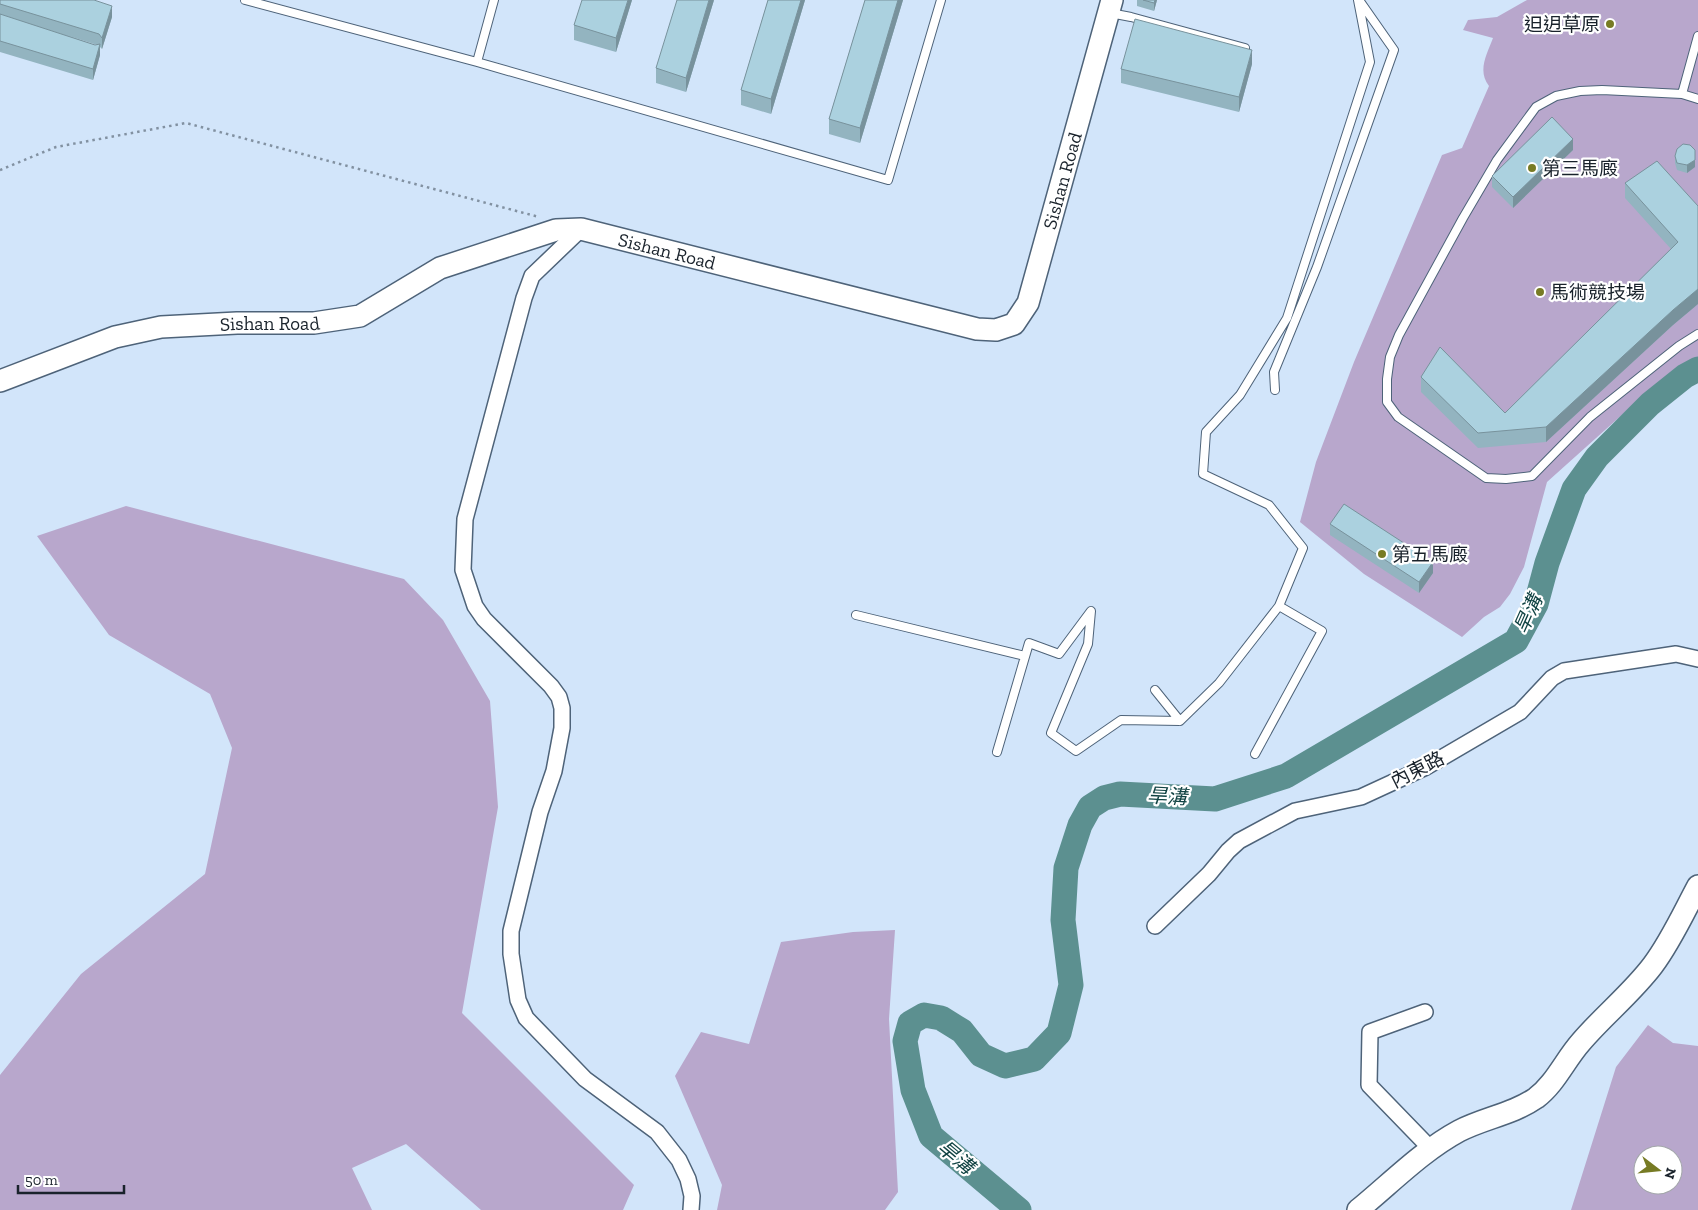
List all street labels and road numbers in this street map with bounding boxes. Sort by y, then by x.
street label: Sishan Road [1038,129,1087,232]
street label: Sishan Road [616,228,719,275]
street label: Sishan Road [219,311,322,336]
street label: 內東路 [1387,746,1448,793]

